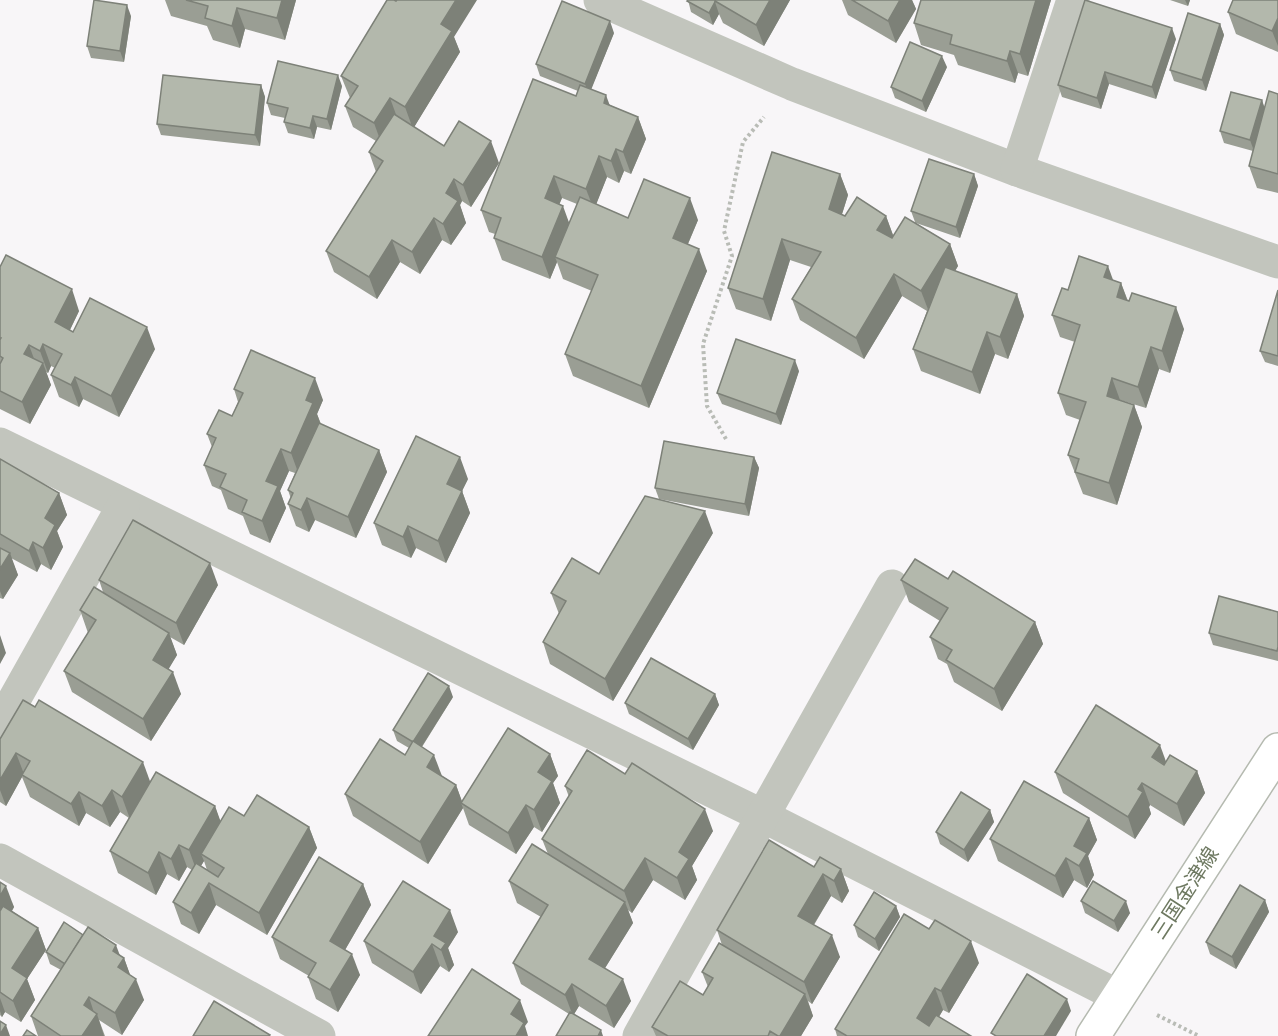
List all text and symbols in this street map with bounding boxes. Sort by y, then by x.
street label: 三国金津線 [1144,841,1225,945]

